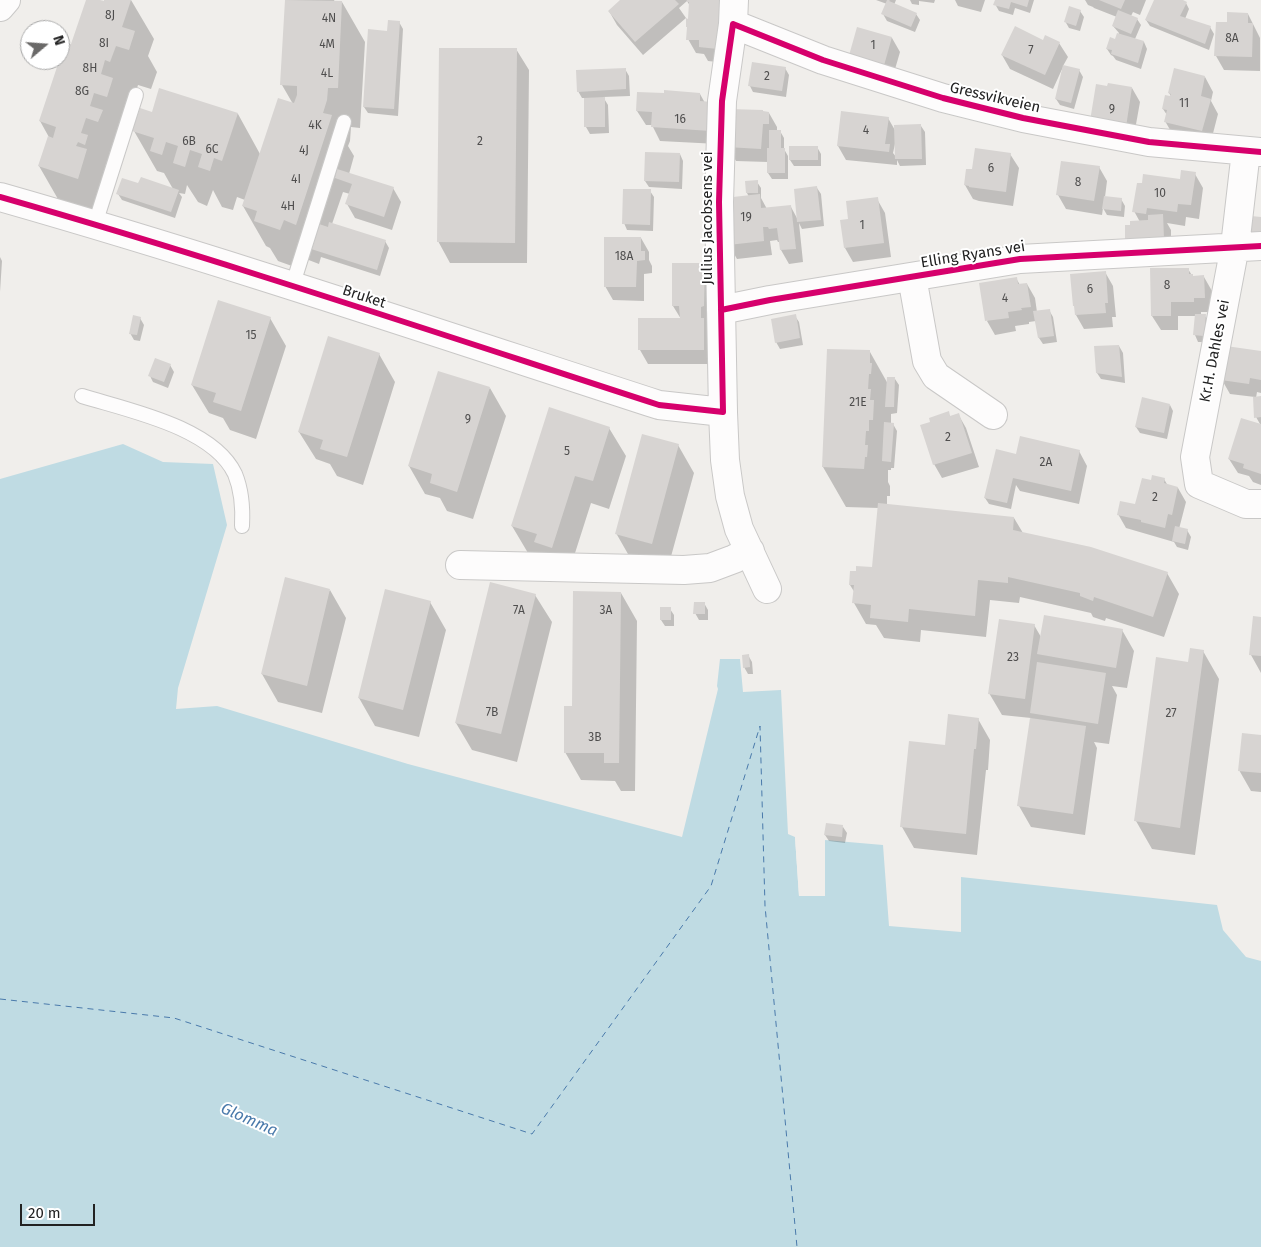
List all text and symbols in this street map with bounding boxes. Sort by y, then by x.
house number: 8J [105,9,115,23]
house number: 4N [322,12,336,26]
north arrow [20,20,70,70]
house number: 8A [1225,32,1239,46]
text: N [49,33,68,48]
house number: 8I [99,37,109,51]
house number: 4M [319,38,335,52]
house number: 1 [870,39,876,53]
house number: 7 [1028,44,1034,58]
house number: 8H [83,62,97,76]
house number: 4L [321,67,333,81]
house number: 2 [764,70,770,84]
street label: Gressvikveien [948,79,1042,117]
house number: 8G [75,85,89,99]
house number: 11 [1179,97,1189,111]
house number: 9 [1109,103,1115,117]
house number: 16 [674,113,686,127]
house number: 4K [308,119,322,133]
house number: 4 [863,124,869,138]
house number: 6B [182,135,196,149]
house number: 2 [477,135,483,149]
house number: 6C [205,143,219,157]
house number: 4J [299,144,309,158]
street label: Julius Jacobsens vei [699,151,717,285]
house number: 6 [988,162,994,176]
house number: 4I [291,173,301,187]
house number: 8 [1075,176,1081,190]
house number: 10 [1154,187,1166,201]
house number: 4H [281,200,295,214]
house number: 19 [740,211,752,225]
house number: 1 [859,219,865,233]
street label: Elling Ryans vei [920,238,1026,272]
house number: 18A [615,250,633,264]
house number: 8 [1164,279,1170,293]
street label: Bruket [340,282,388,312]
house number: 6 [1087,283,1093,297]
house number: 4 [1002,292,1008,306]
street label: Kr.H. Dahles vei [1196,298,1234,404]
house number: 15 [245,329,257,343]
house number: 21E [849,396,867,410]
house number: 9 [465,413,471,427]
house number: 2 [945,431,951,445]
house number: 5 [564,445,570,459]
house number: 2A [1040,456,1052,470]
house number: 2 [1152,491,1158,505]
house number: 7A [513,604,525,618]
house number: 3A [600,604,612,618]
house number: 23 [1007,651,1019,665]
house number: 7B [486,706,498,720]
house number: 27 [1165,707,1177,721]
house number: 3B [588,731,602,745]
water label: Glomma [218,1099,280,1141]
scale bar [22,1194,98,1226]
text: 20 m [28,1204,61,1222]

